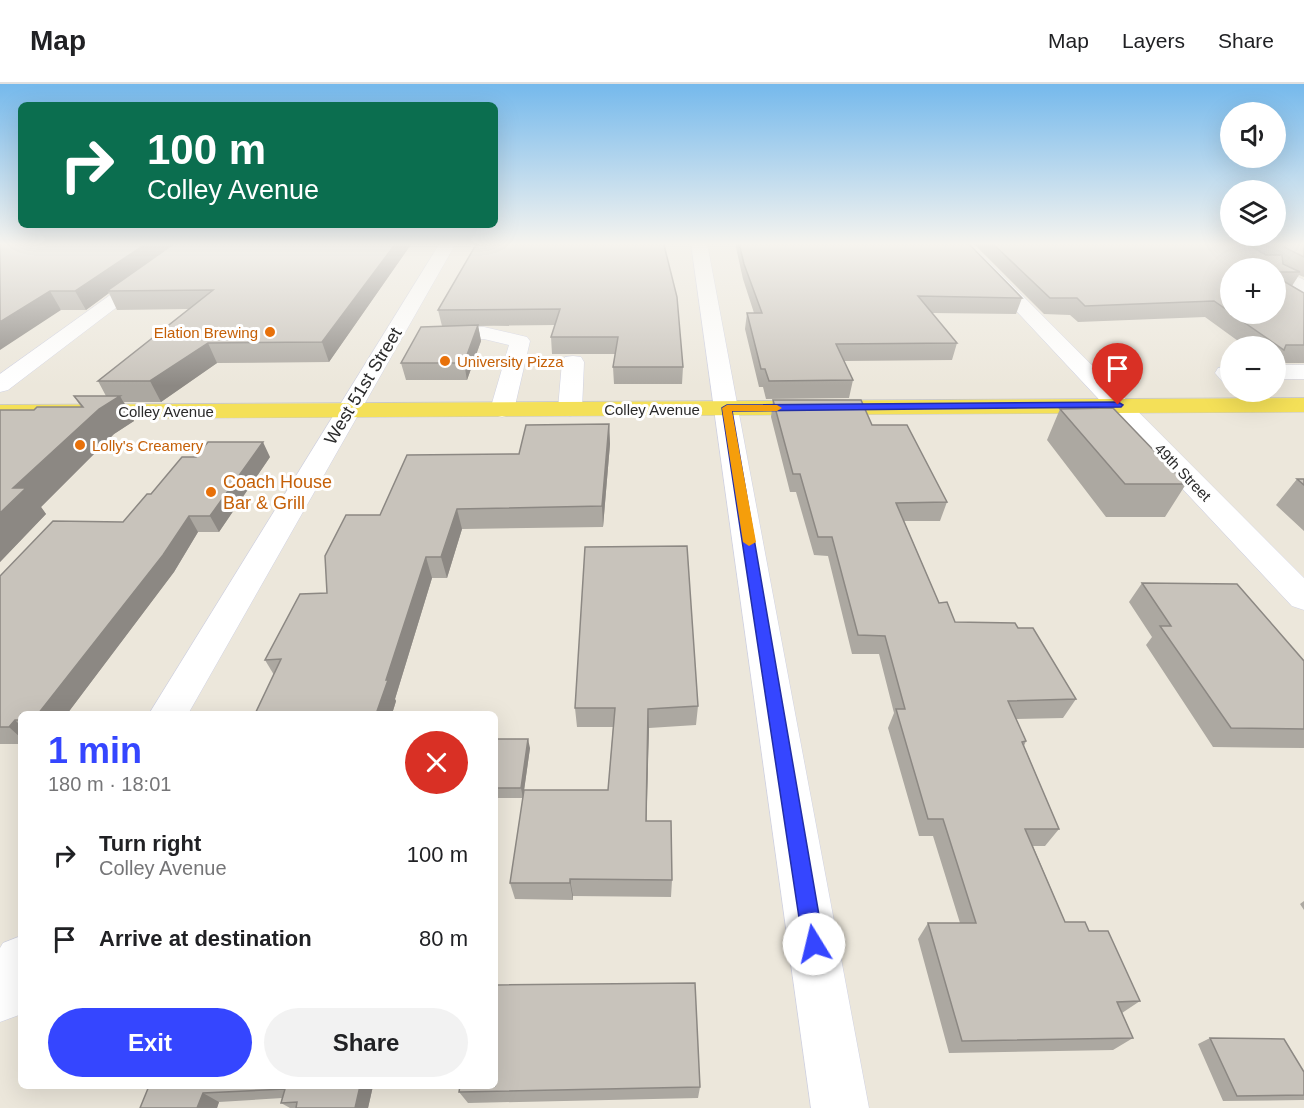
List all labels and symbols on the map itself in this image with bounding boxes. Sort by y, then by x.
place label: Elation Brewing [154,324,258,341]
street label: West 51st Street [320,324,406,448]
marker: Elation Brewing [263,325,277,339]
pin [1092,343,1143,405]
place label: University Pizza [457,353,564,370]
marker: University Pizza [438,354,452,368]
street label: Colley Avenue [604,401,700,418]
street label: Colley Avenue [118,403,214,420]
place label: Lolly's Creamery [92,437,204,454]
marker: Lolly's Creamery [73,438,87,452]
street label: 49th Street [1151,440,1215,505]
place label: Coach House Bar & Grill [223,472,332,513]
marker: Coach House Bar & Grill [204,485,218,499]
position arrow [782,912,846,976]

